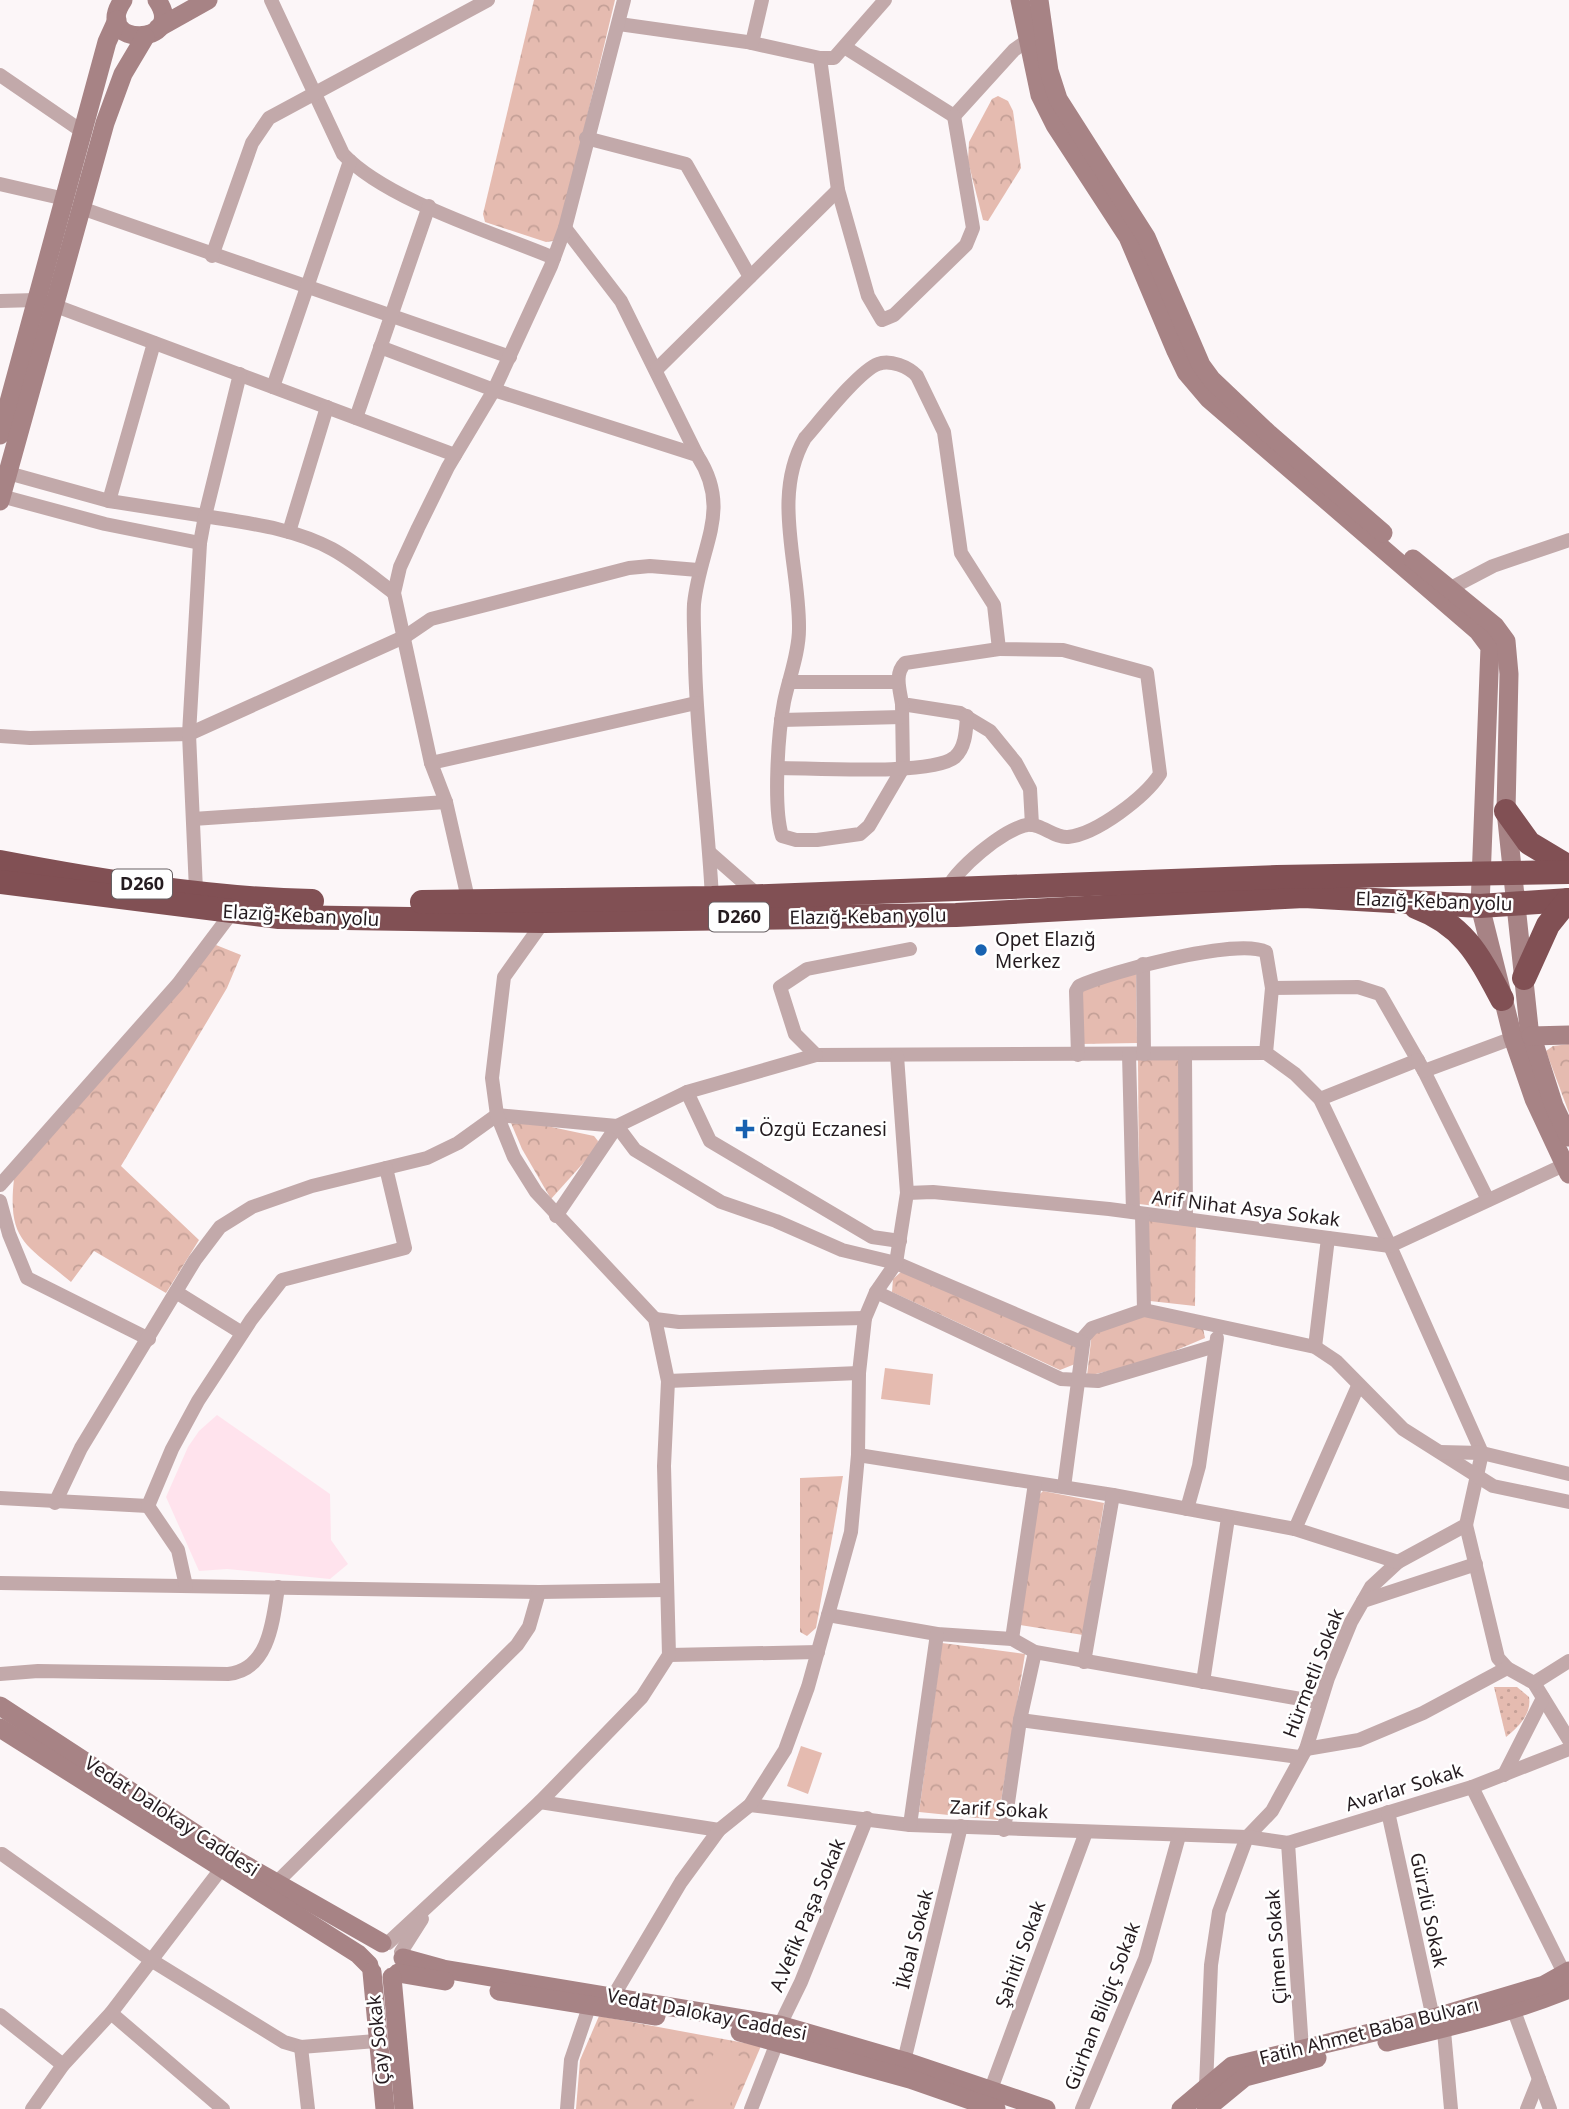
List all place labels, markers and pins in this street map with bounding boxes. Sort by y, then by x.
place label: Opet Elazığ Merkez [995,926,1096,974]
marker: Opet Elazığ Merkez [973,942,989,958]
place label: Özgü Eczanesi [759,1116,887,1142]
marker: Özgü Eczanesi [737,1121,753,1137]

